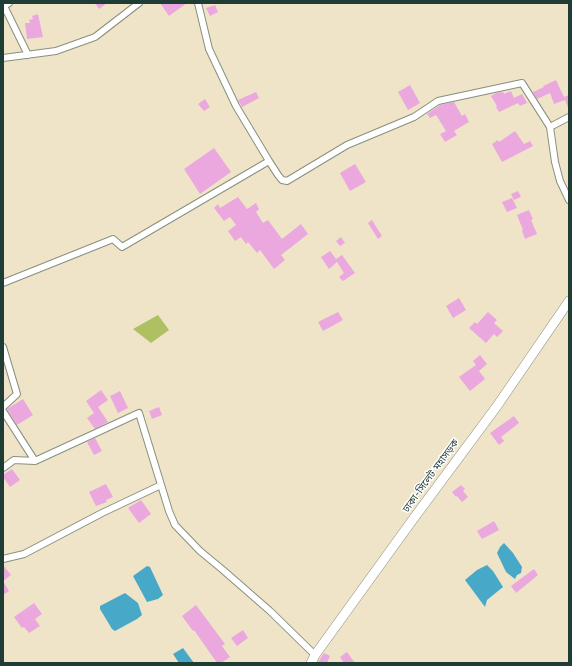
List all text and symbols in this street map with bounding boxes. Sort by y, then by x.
street label: ঢাকা-সিলেট মহাসড়ক [400,437,462,515]

